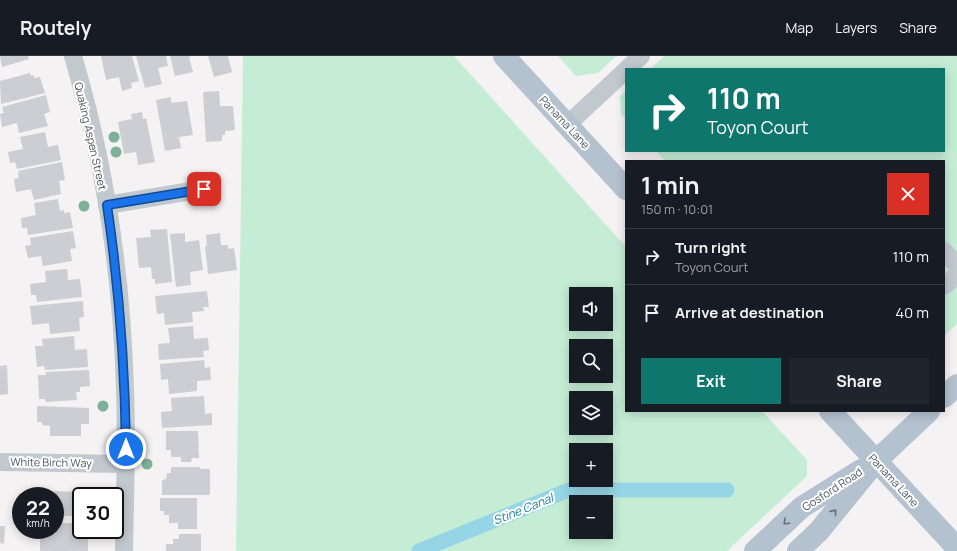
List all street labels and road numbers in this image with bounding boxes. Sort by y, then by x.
street label: Quaking Aspen Street [71,81,111,191]
street label: Panama Lane [537,92,594,152]
street label: Panama Lane [866,450,923,510]
street label: White Birch Way [10,454,92,470]
street label: Gosford Road [799,464,865,514]

